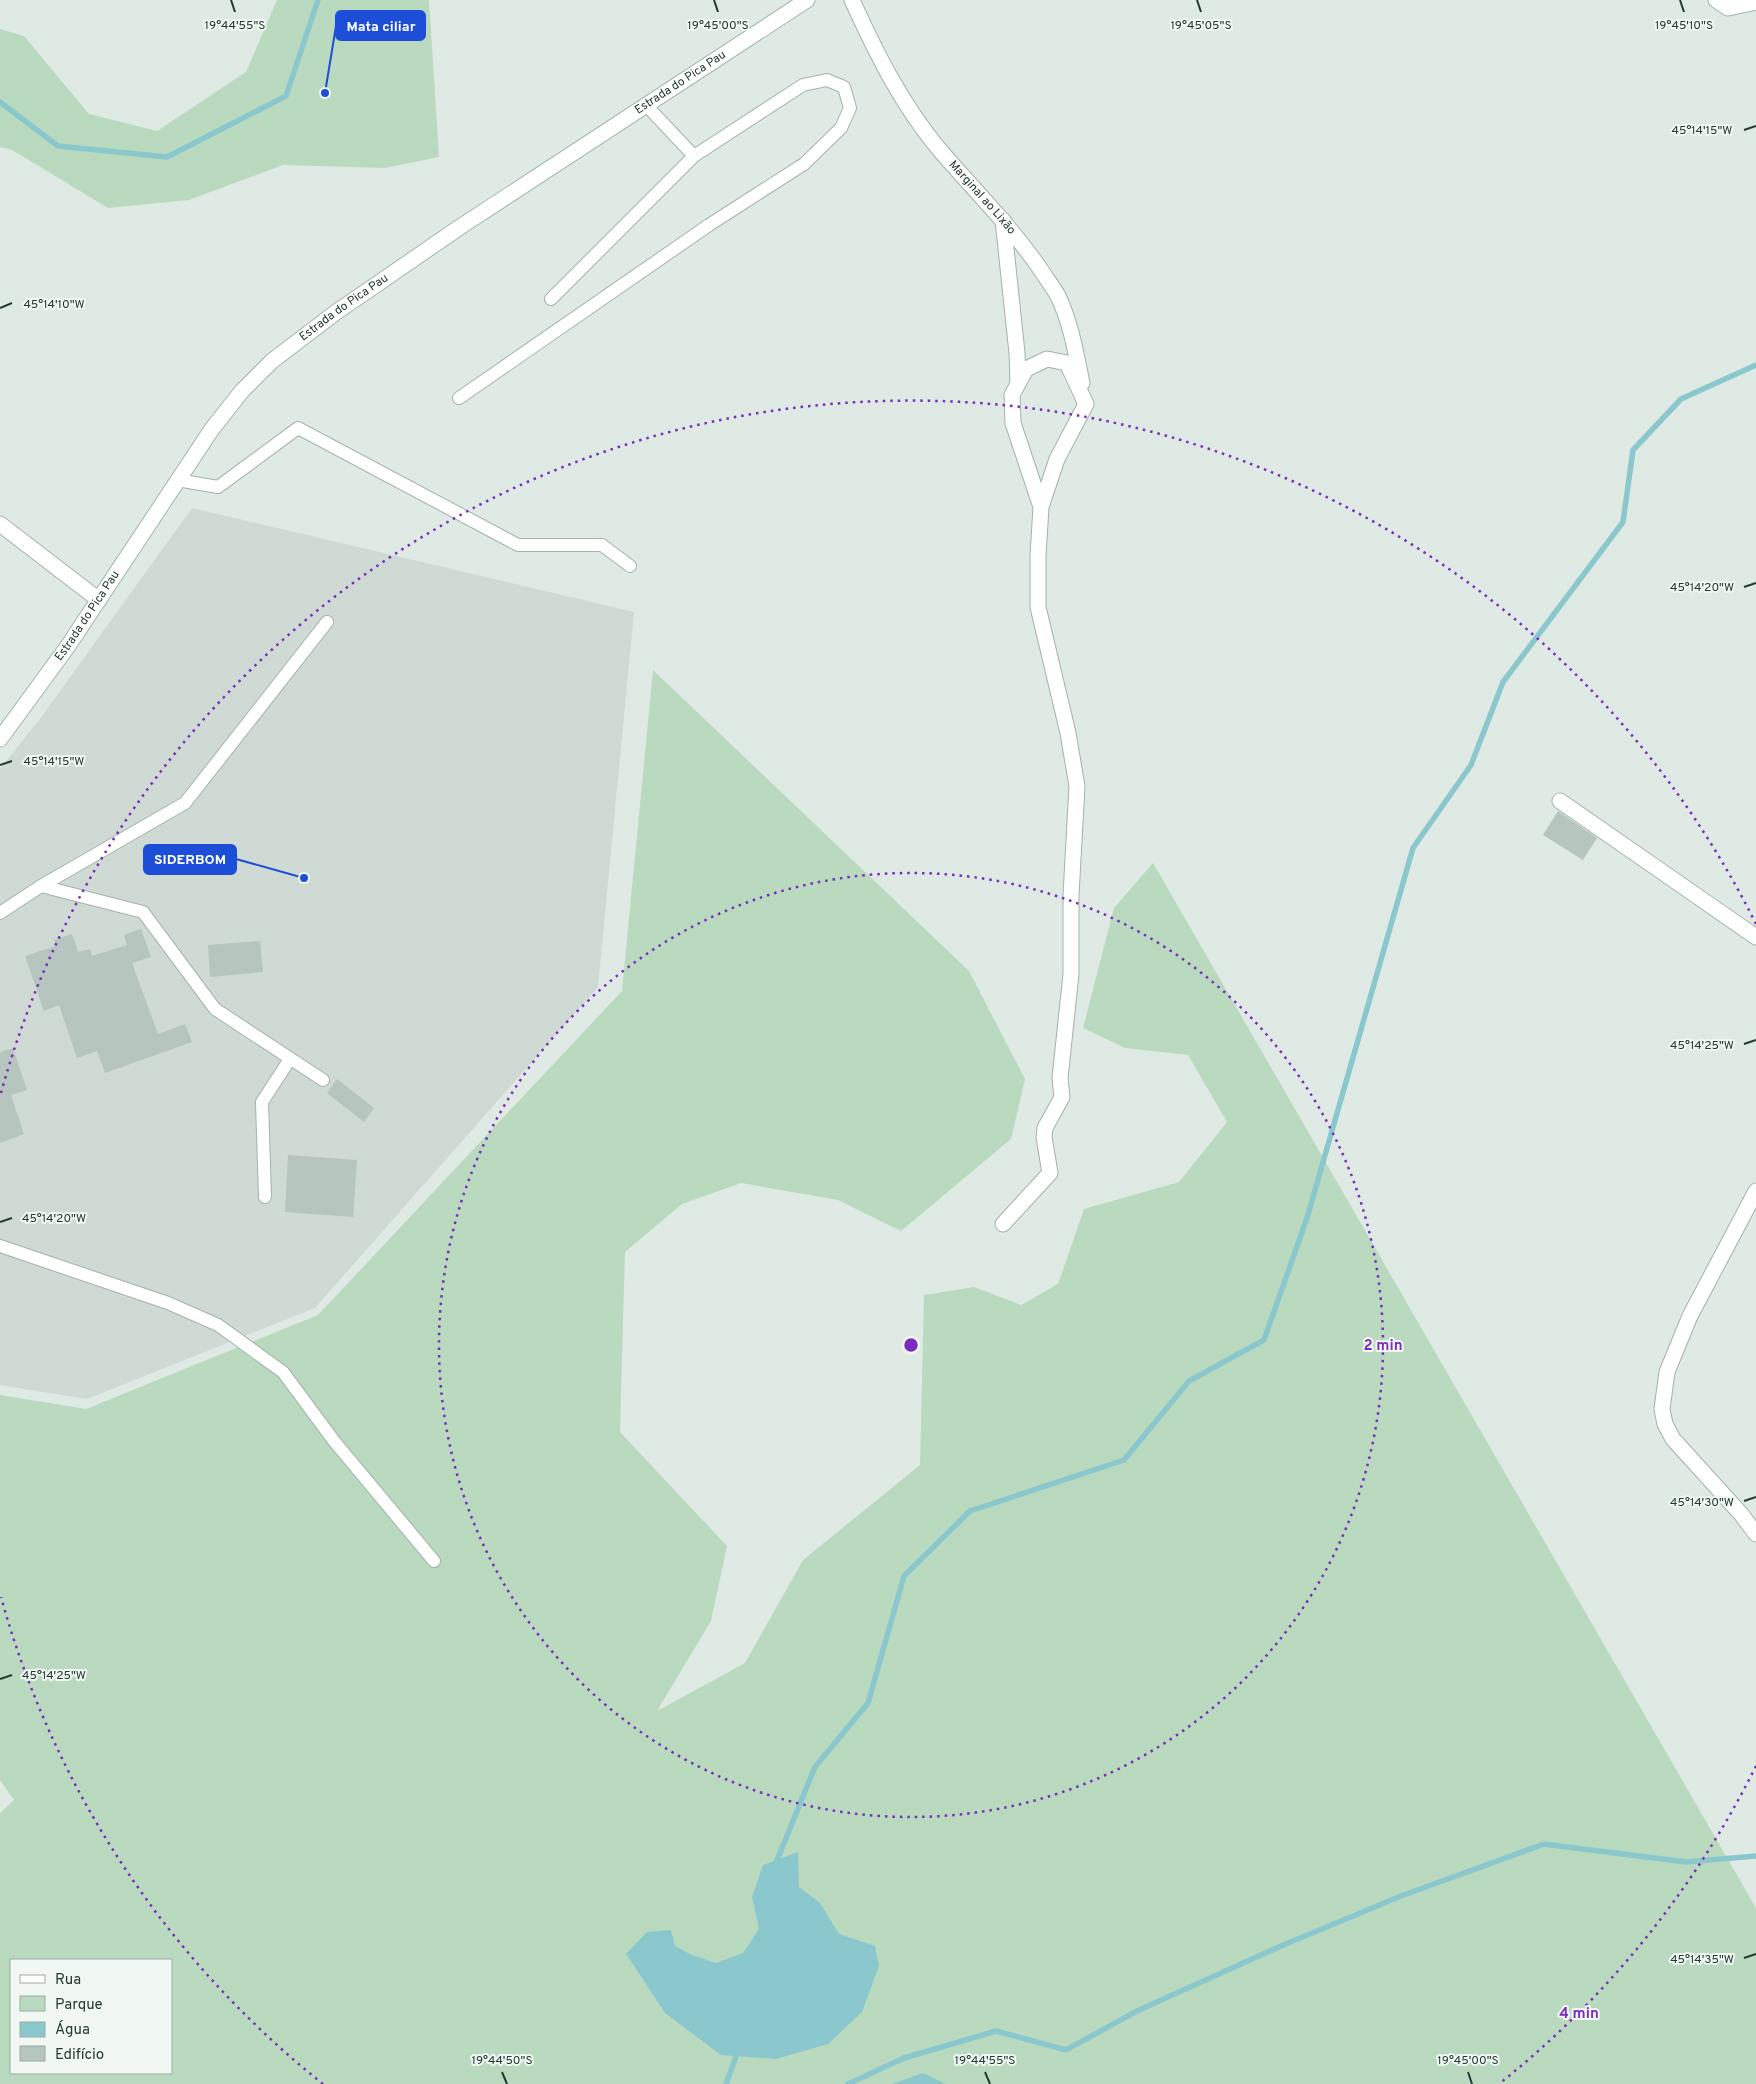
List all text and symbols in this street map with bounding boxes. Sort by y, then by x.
callout: Mata ciliar [336,11,425,40]
text: 19°44'55"S [205,18,265,34]
text: 19°45'00"S [687,18,749,34]
text: 19°45'05"S [1170,18,1232,34]
text: 19°45'10"S [1655,18,1713,34]
text: Mata ciliar [347,19,416,36]
street label: Estrada do Pica Pau [632,47,729,118]
text: 45°14'15"W [1672,123,1732,139]
street label: Marginal ao Lixão [945,157,1019,238]
street label: Estrada do Pica Pau [296,271,392,345]
text: 45°14'10"W [23,297,85,313]
street label: Estrada do Pica Pau [51,568,124,665]
text: 45°14'20"W [1670,580,1734,596]
text: 45°14'15"W [24,754,84,770]
callout: SIDERBOM [144,845,236,874]
text: SIDERBOM [154,852,226,869]
text: 45°14'25"W [1670,1038,1734,1054]
text: 45°14'20"W [22,1211,86,1227]
centre of rings [902,1336,920,1354]
text: 2 min [1363,1337,1403,1356]
text: 45°14'30"W [1670,1495,1734,1511]
text: 45°14'25"W [22,1668,86,1684]
text: 45°14'35"W [1670,1952,1734,1968]
legend [10,1959,172,2074]
text: Rua [55,1971,81,1990]
text: Parque [55,1996,103,2015]
text: 4 min [1559,2005,1599,2024]
text: Água [55,2020,90,2040]
text: Edifício [55,2046,104,2065]
text: 19°44'50"S [471,2053,533,2069]
text: 19°44'55"S [955,2053,1015,2069]
text: 19°45'00"S [1437,2053,1499,2069]

